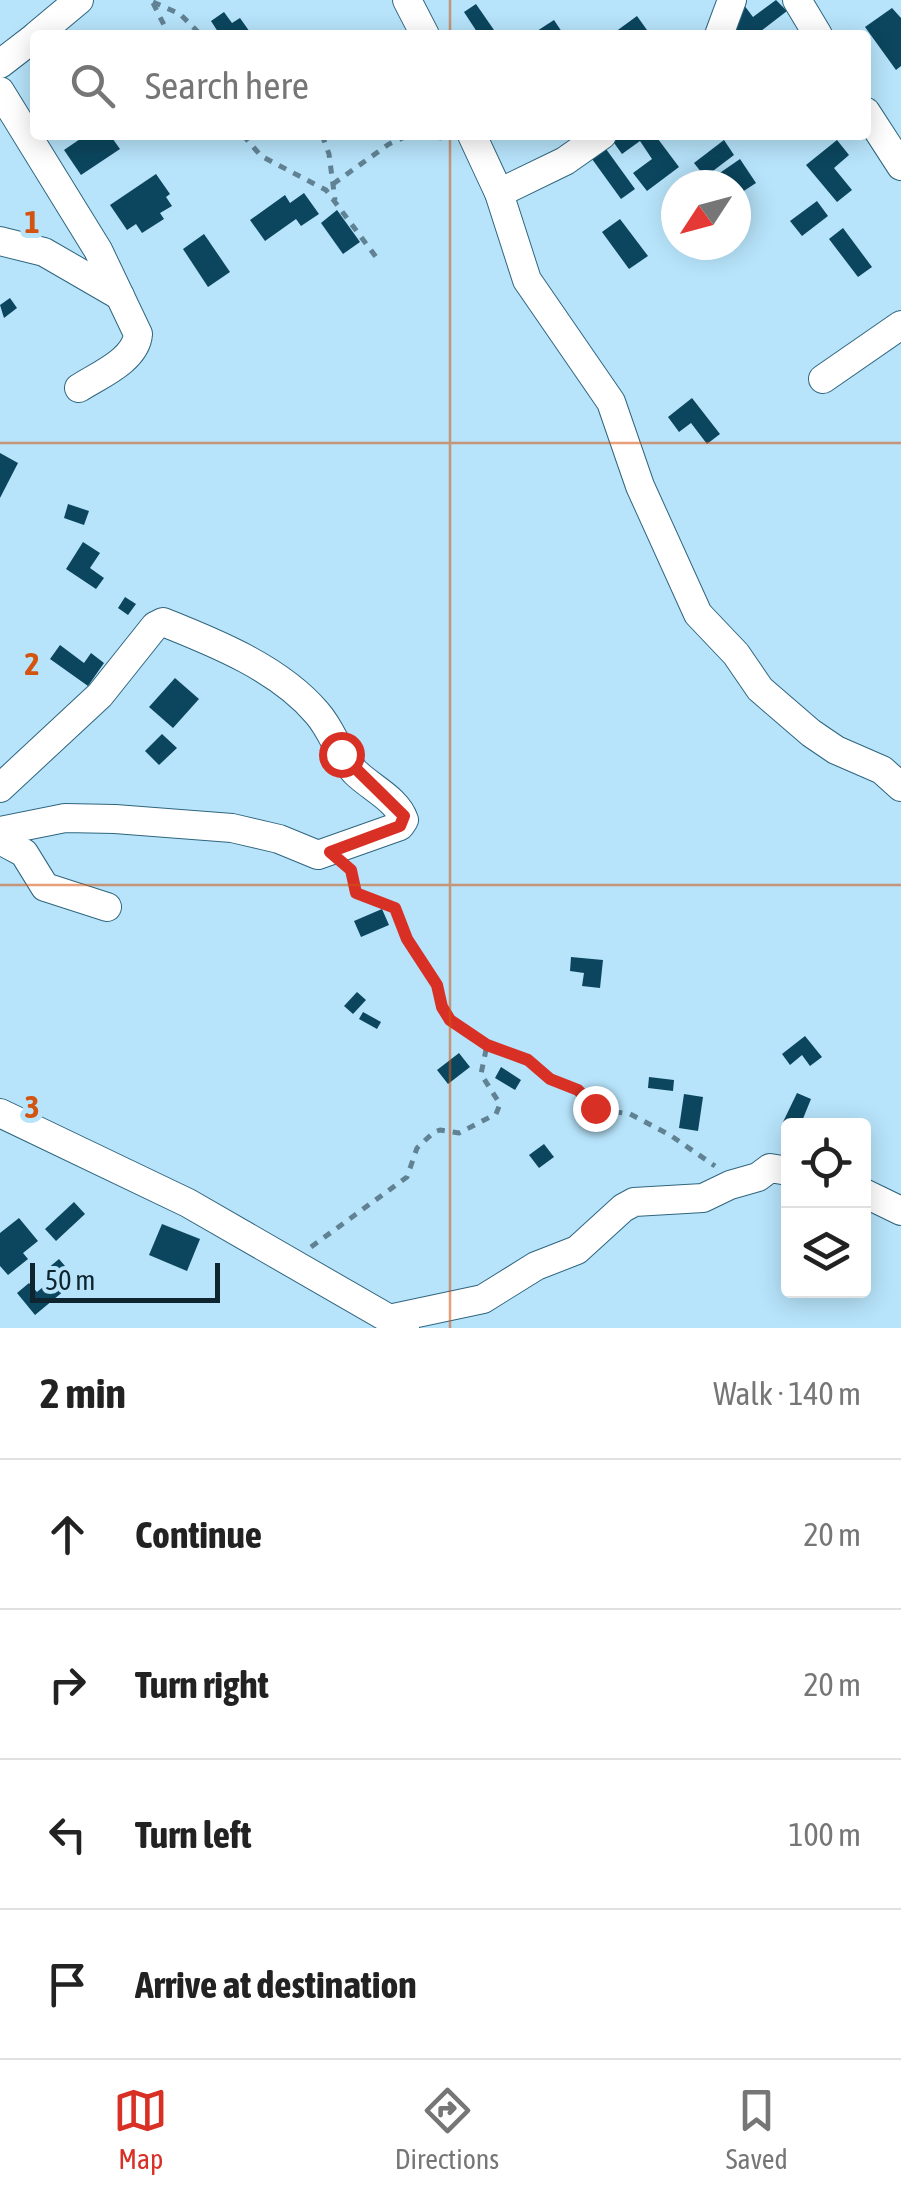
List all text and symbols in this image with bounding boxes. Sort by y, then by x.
search box [30,30,871,140]
icon: search [65,58,120,113]
text: Search here [145,64,309,107]
north arrow [661,170,751,260]
text: 1 [24,203,40,240]
text: 2 [24,645,40,682]
route start [319,732,365,778]
route end [573,1086,619,1132]
text: 3 [24,1088,40,1125]
map controls [781,1118,871,1298]
button: locate [781,1118,871,1208]
button: layers [781,1208,871,1298]
scale bar [30,1258,220,1302]
text: 50 m [45,1264,95,1296]
text: 2 min [40,1369,126,1417]
text: Walk · 140 m [713,1375,861,1412]
icon: ahead [40,1507,95,1562]
text: Continue [135,1513,262,1556]
text: 20 m [803,1516,861,1553]
icon: right [40,1657,95,1712]
text: Turn right [135,1663,269,1706]
text: 20 m [803,1666,861,1703]
icon: left [40,1807,95,1862]
text: Turn left [135,1813,251,1856]
text: 100 m [788,1816,861,1853]
icon: arrive [40,1957,95,2012]
text: Arrive at destination [135,1963,417,2006]
tab: Map [113,2083,168,2175]
tab: Directions [395,2083,499,2175]
tab: Saved [726,2083,788,2175]

